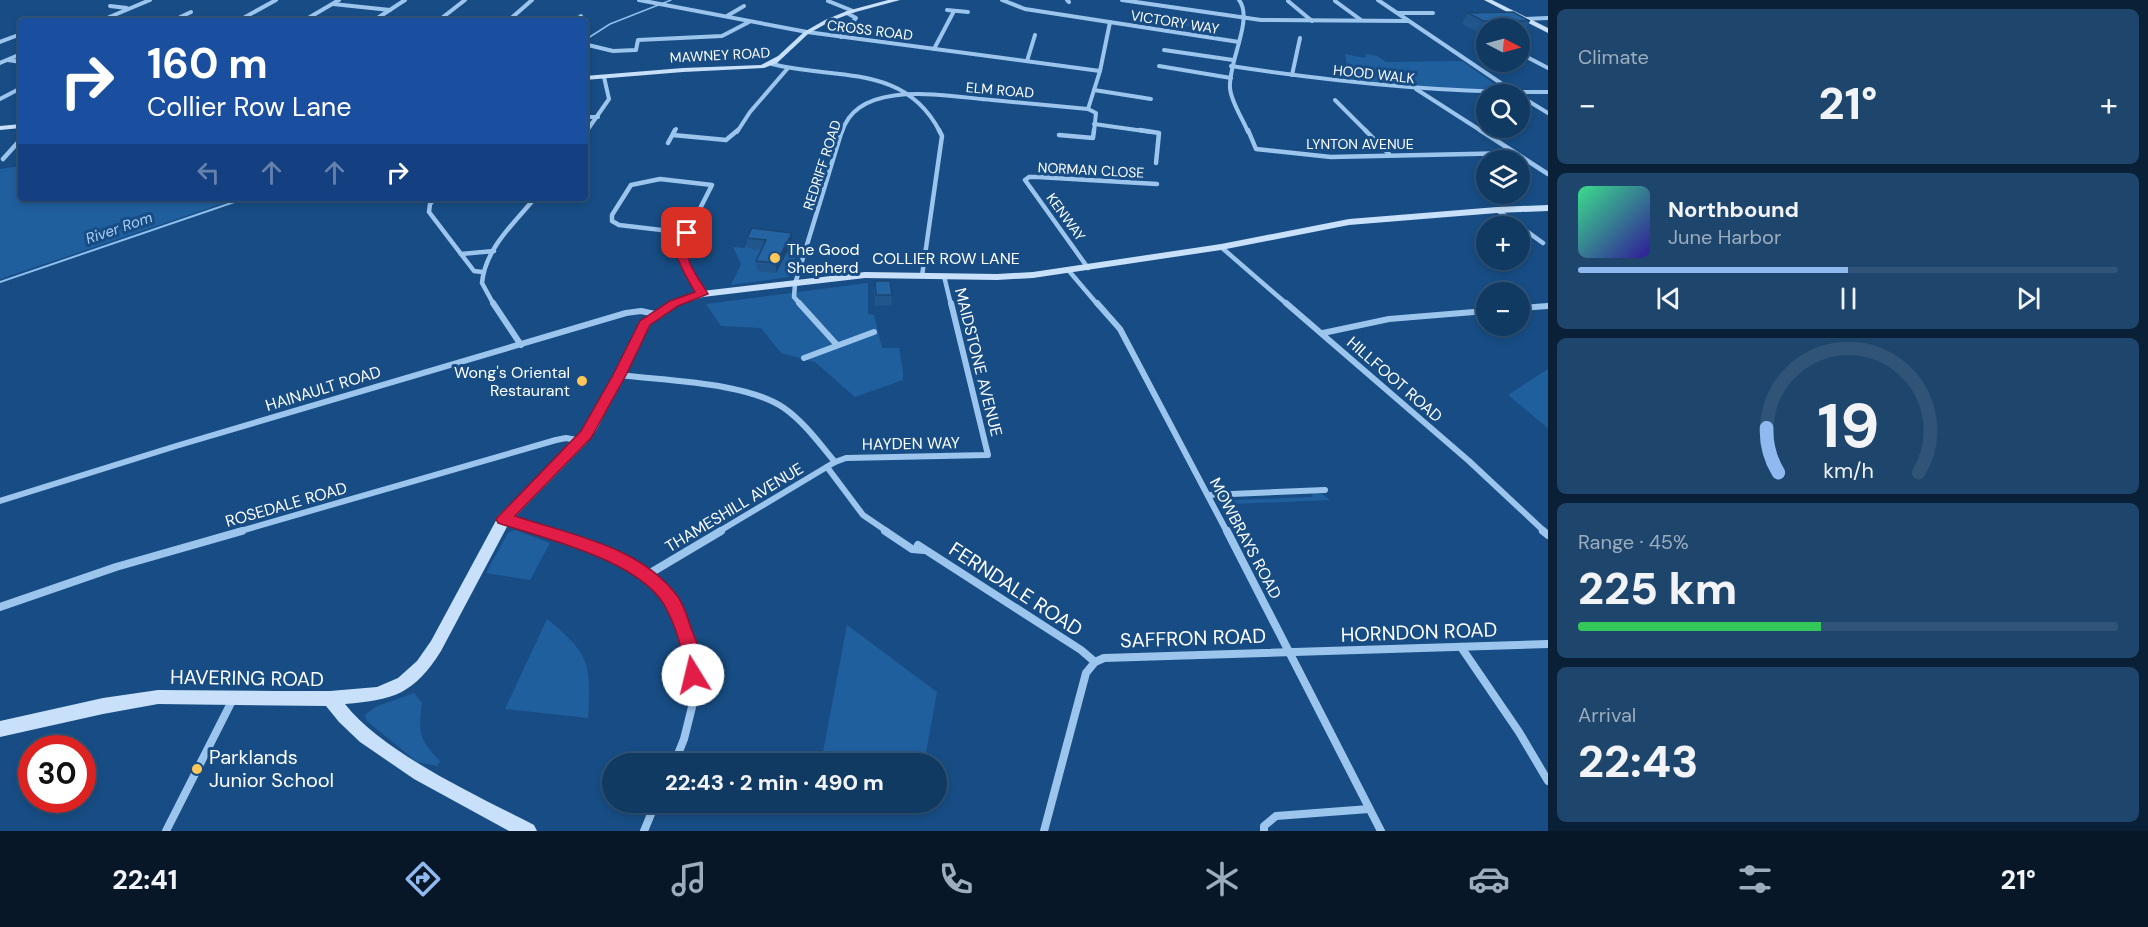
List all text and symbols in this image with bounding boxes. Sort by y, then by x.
street label: VICTORY WAY [1129,6,1221,38]
street label: CROSS ROAD [826,16,914,44]
north arrow [1476,18,1530,72]
map controls [1476,18,1530,336]
text: 160 m [147,36,268,91]
icon: right [48,42,126,120]
street label: MAWNEY ROAD [669,43,771,67]
text: Climate [1578,44,1649,70]
street label: HOOD WALK [1332,61,1416,87]
text: 21° [1818,74,1878,133]
street label: ELM ROAD [965,78,1035,102]
text: − [1578,83,1596,126]
text: + [2100,83,2118,126]
button: search [1476,84,1530,138]
text: Collier Row Lane [147,89,352,124]
street label: REDRIFF ROAD [799,118,845,212]
street label: LYNTON AVENUE [1306,135,1414,153]
button: layers [1476,150,1530,204]
icon: left [192,156,225,189]
icon: ahead [255,156,288,189]
icon: ahead [318,156,351,189]
icon: right [381,156,414,189]
street label: NORMAN CLOSE [1037,158,1145,182]
street label: KENWAY [1043,190,1089,244]
text: Northbound [1668,195,1799,224]
water label: River Rom [83,207,155,249]
pin [661,207,712,258]
icon: arrive [670,216,703,249]
button: + [1476,216,1530,270]
text: June Harbor [1668,224,1781,250]
place label: The Good Shepherd [787,239,860,278]
street label: COLLIER ROW LANE [872,248,1020,269]
marker: The Good Shepherd [768,251,782,265]
button: − [1476,282,1530,336]
icon: previous [1652,282,1685,315]
icon: pause [1832,282,1865,315]
icon: next [2012,282,2045,315]
street label: MAIDSTONE AVENUE [950,286,1007,439]
street label: HILLFOOT ROAD [1342,332,1447,427]
street label: HAINAULT ROAD [263,361,383,416]
place label: Wong's Oriental Restaurant [454,362,570,401]
marker: Wong's Oriental Restaurant [575,374,589,388]
text: 19 [1817,385,1879,466]
street label: HAYDEN WAY [862,432,960,455]
text: km/h [1823,457,1873,485]
street label: THAMESHILL AVENUE [661,458,807,557]
street label: MOWBRAYS ROAD [1205,474,1286,603]
street label: ROSEDALE ROAD [223,477,349,532]
text: Range · 45% [1578,529,1689,555]
street label: FERNDALE ROAD [944,536,1088,642]
text: 225 km [1578,559,1737,618]
street label: HORNDON ROAD [1340,616,1498,648]
street label: SAFFRON ROAD [1119,622,1267,654]
position arrow [661,643,725,707]
street label: HAVERING ROAD [170,664,324,692]
text: Arrival [1578,702,1636,728]
text: 22:43 [1578,732,1698,791]
speed limit sign: 30 [18,735,96,813]
place label: Parklands Junior School [209,744,334,793]
marker: Parklands Junior School [190,762,204,776]
text: 22:43 · 2 min · 490 m [665,768,884,797]
icon: directions [402,858,444,900]
icon: music [668,858,710,900]
icon: phone [935,858,977,900]
icon: climate [1201,858,1243,900]
icon: car [1468,858,1510,900]
icon: filters [1734,858,1776,900]
text: 22:41 [112,862,178,897]
text: 21° [2001,862,2036,897]

